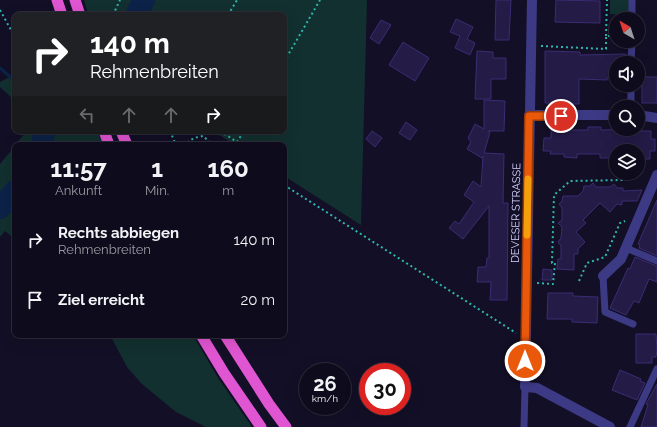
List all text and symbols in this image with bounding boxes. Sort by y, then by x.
north arrow [609,12,645,48]
map controls [609,12,645,180]
text: 140 m [90,27,170,60]
icon: right [24,28,76,80]
button: sound [609,56,645,92]
text: Rehmenbreiten [90,61,219,82]
pin [544,99,578,133]
button: search [609,100,645,136]
icon: left [76,104,98,126]
icon: ahead [118,104,140,126]
icon: ahead [160,104,182,126]
icon: right [202,104,224,126]
icon: arrive [550,105,572,127]
button: layers [609,144,645,180]
text: 11:57 [50,154,107,183]
text: 1 [151,154,163,183]
text: 160 [208,154,249,183]
street label: DEVESER STRASSE [509,163,523,263]
text: Ankunft [55,183,102,198]
text: Min. [145,183,169,198]
text: m [222,183,234,198]
text: Rechts abbiegen [58,224,179,242]
icon: right [24,229,46,251]
text: 140 m [234,231,275,249]
text: Rehmenbreiten [58,242,151,257]
icon: arrive [24,289,46,311]
text: Ziel erreicht [58,291,145,309]
text: 20 m [240,291,275,309]
position arrow [504,340,546,382]
speed limit sign: 30 [359,363,411,415]
text: 26 [313,372,337,396]
text: km/h [312,393,338,404]

